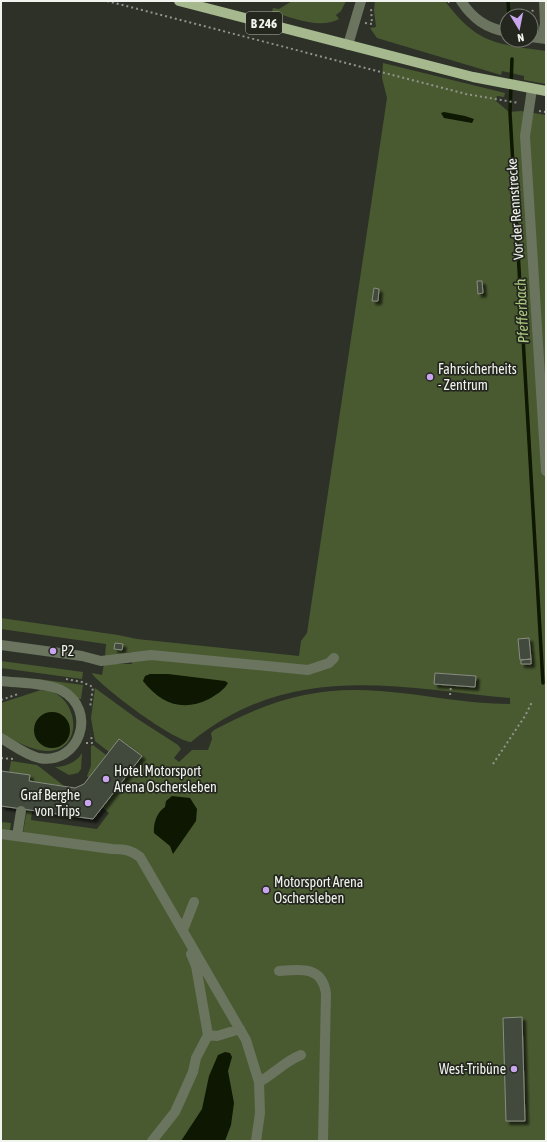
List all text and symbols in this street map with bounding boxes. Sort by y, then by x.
north arrow [499,8,539,48]
road number: B 246 [246,12,282,34]
text: N [516,31,525,44]
street label: Vor der Rennstrecke [503,158,527,260]
water label: Pfefferbach [511,278,532,344]
place label: Fahrsicherheits - Zentrum [438,361,517,393]
marker: Fahrsicherheits - Zentrum [425,372,435,382]
place label: P2 [61,643,74,659]
marker: P2 [48,646,58,656]
place label: Hotel Motorsport Arena Oschersleben [114,763,217,795]
marker: Hotel Motorsport Arena Oschersleben [101,774,111,784]
place label: Graf Berghe von Trips [21,787,80,819]
marker: Graf Berghe von Trips [83,798,93,808]
place label: Motorsport Arena Oschersleben [274,874,363,906]
marker: Motorsport Arena Oschersleben [261,885,271,895]
place label: West-Tribüne [439,1061,506,1077]
marker: West-Tribüne [509,1064,519,1074]

